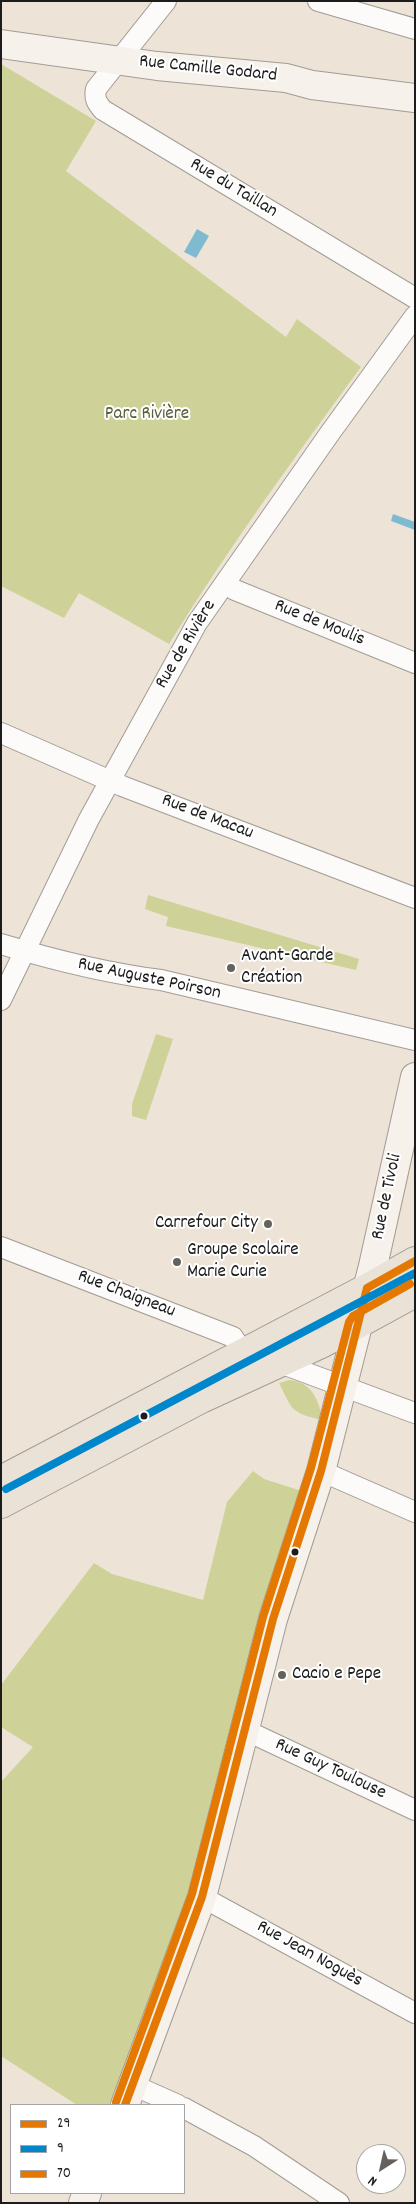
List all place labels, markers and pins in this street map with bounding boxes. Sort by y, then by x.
place label: Avant-Garde Création [241,946,333,990]
marker: Avant-Garde Création [225,962,237,974]
place label: Carrefour City [155,1213,258,1235]
marker: Carrefour City [262,1218,274,1230]
place label: Groupe Scolaire Marie Curie [187,1240,299,1284]
marker: Groupe Scolaire Marie Curie [171,1256,183,1268]
unlabelled marker [139,1411,149,1421]
unlabelled marker [290,1547,300,1557]
place label: Cacio e Pepe [292,1664,381,1686]
marker: Cacio e Pepe [276,1669,288,1681]

